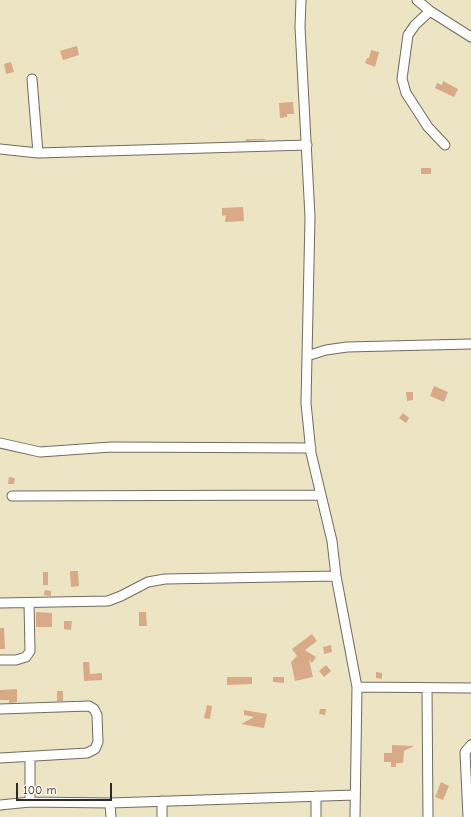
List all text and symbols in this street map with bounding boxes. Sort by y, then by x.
scale bar [18,775,114,801]
text: 100 m [23,783,56,797]

